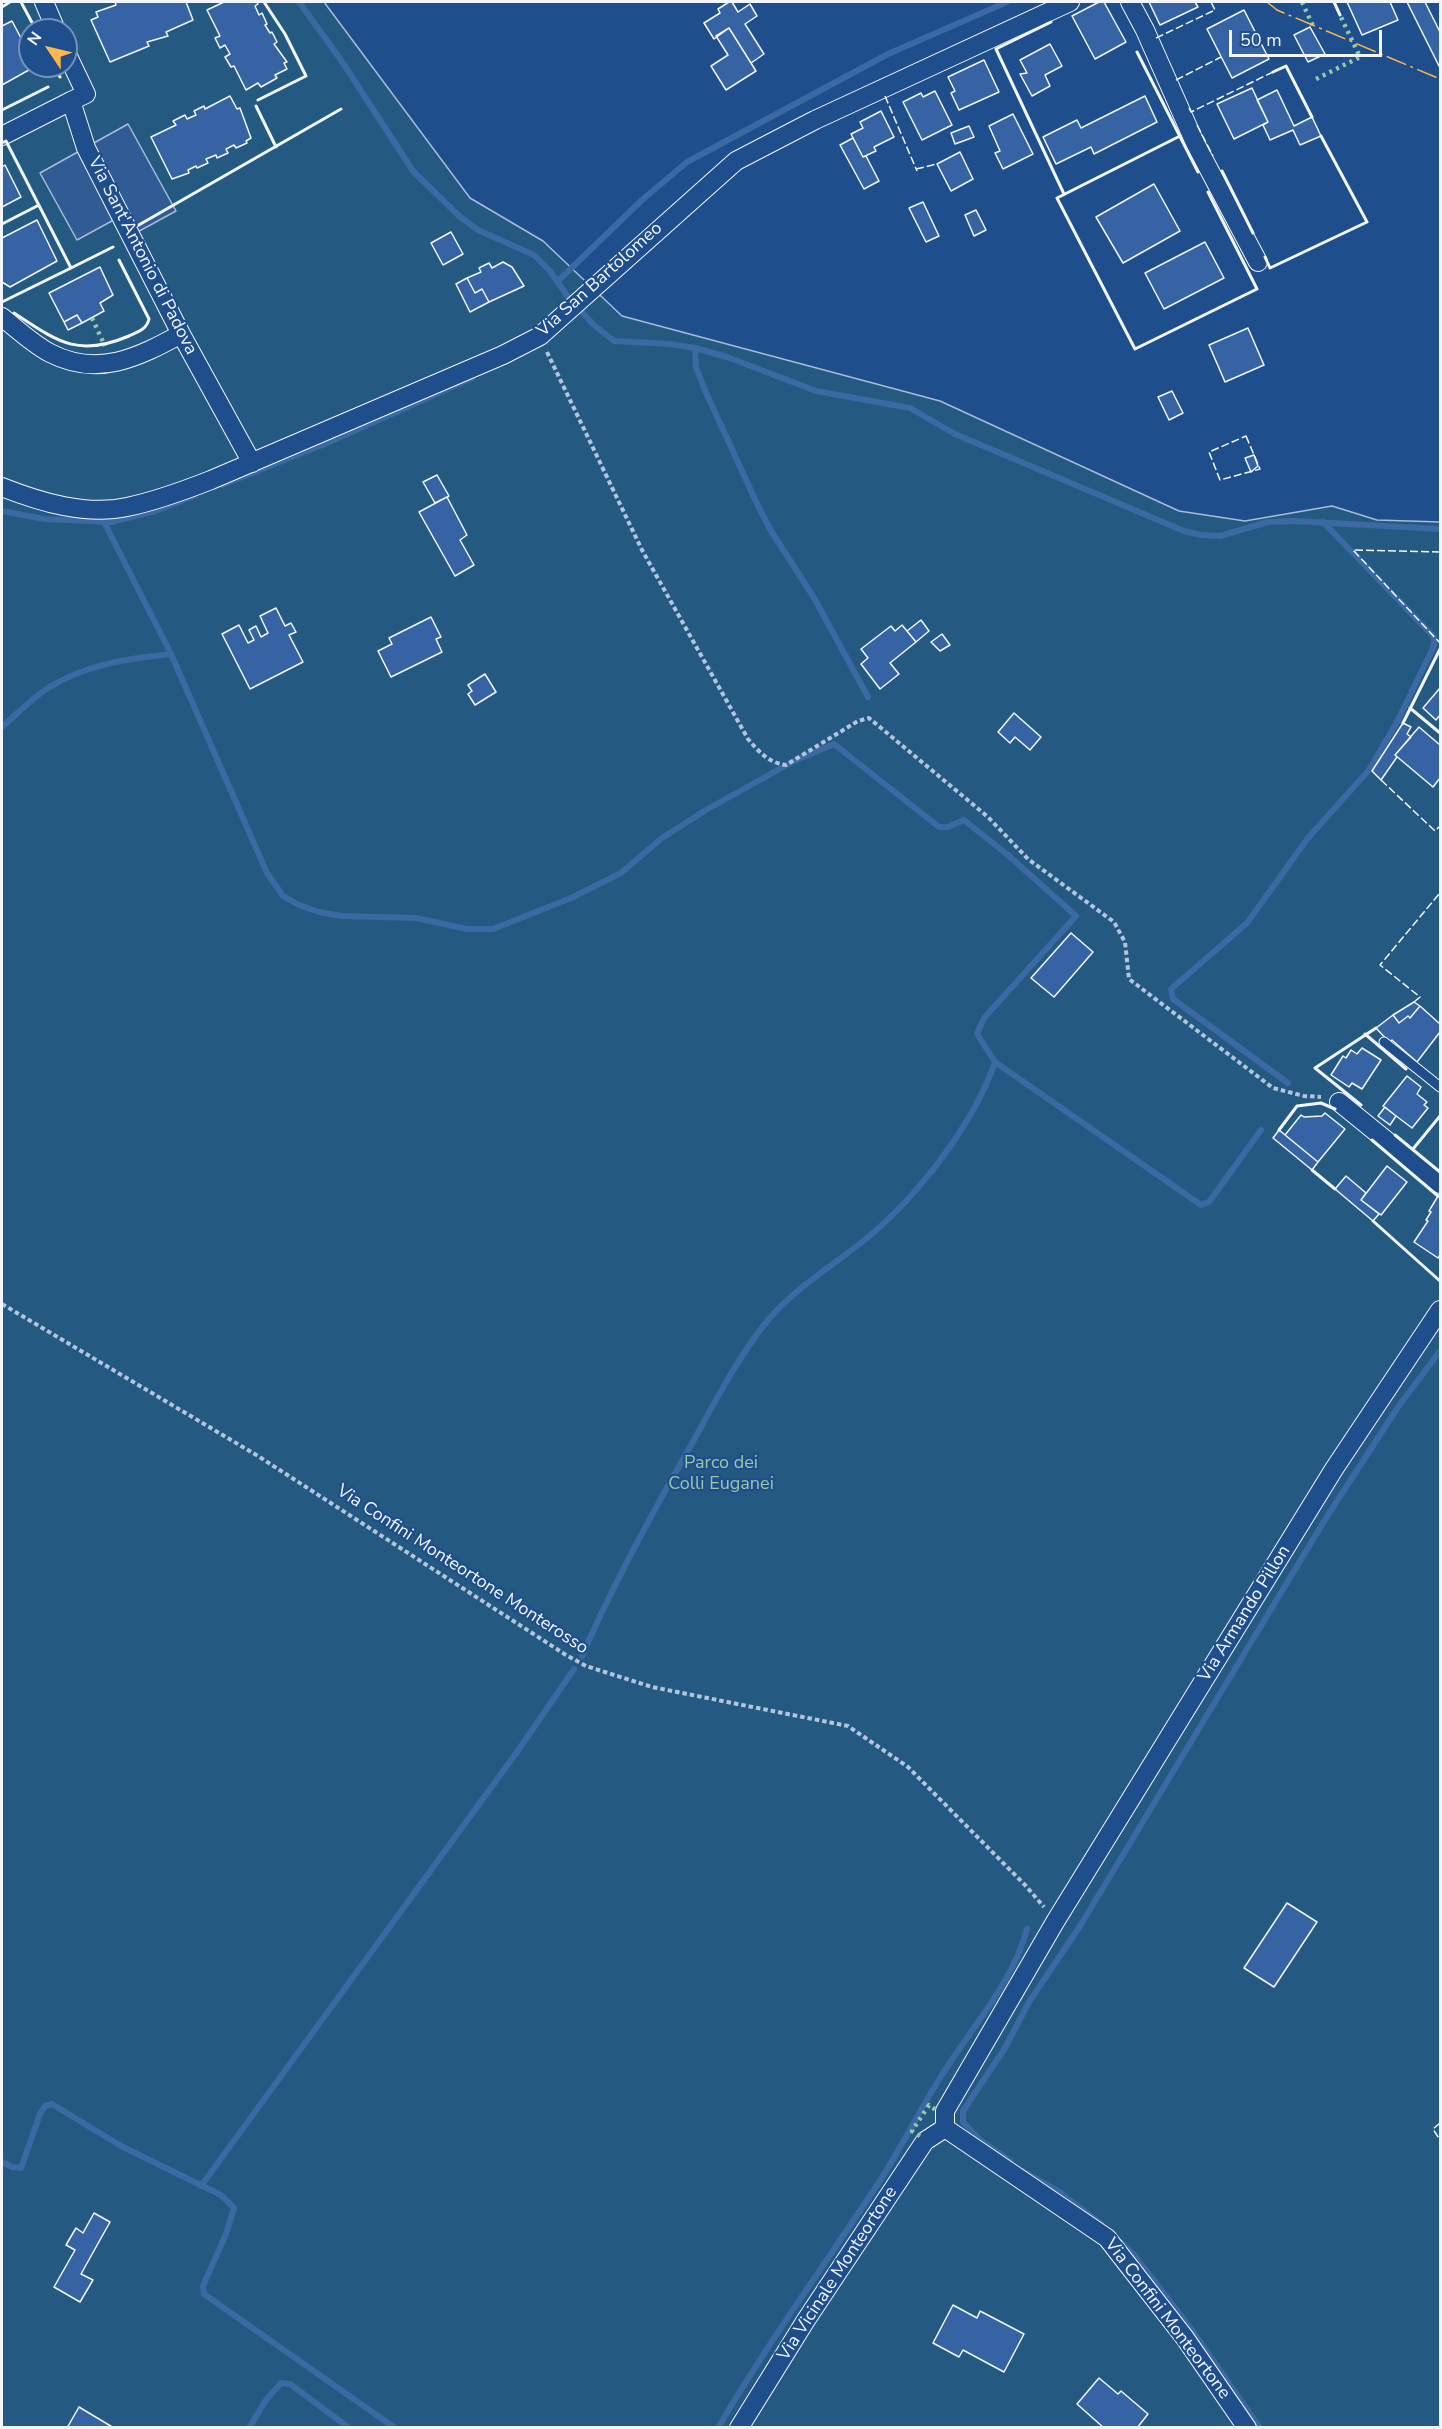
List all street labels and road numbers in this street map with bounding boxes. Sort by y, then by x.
street label: Via Sant'Antonio di Padova [83,153,201,359]
street label: Via San Bartolomeo [533,218,667,342]
street label: Via Confini Monteortone Monterosso [332,1480,592,1660]
street label: Via Armando Pillon [1194,1542,1296,1686]
street label: Via Vicinale Monteortone [774,2183,902,2365]
street label: Via Confini Monteortone [1099,2234,1235,2404]

